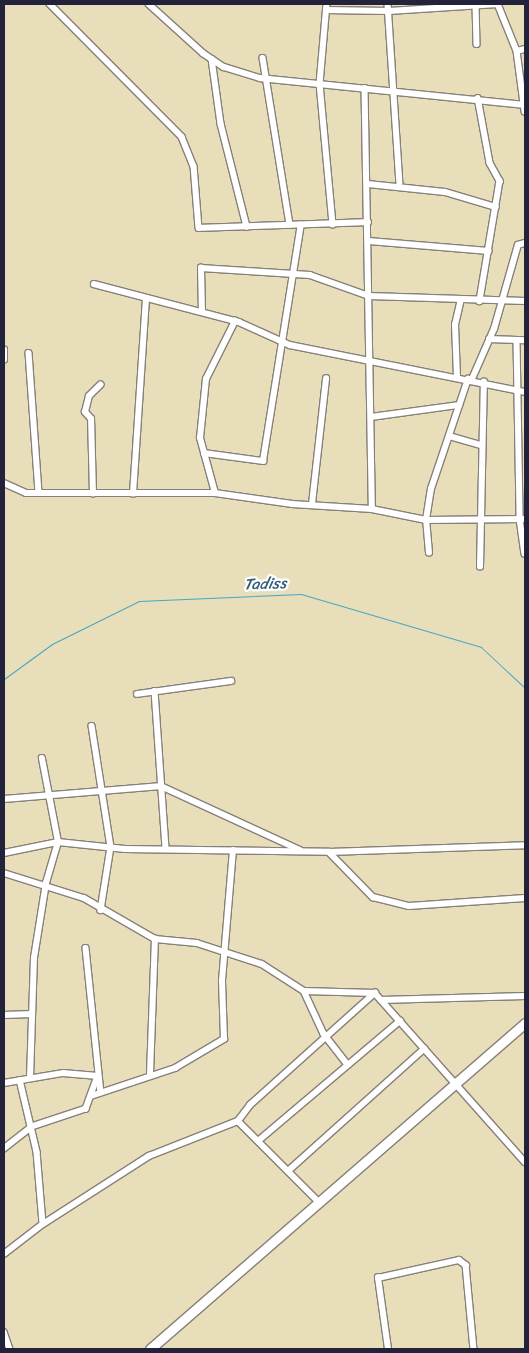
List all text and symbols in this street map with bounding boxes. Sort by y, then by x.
water label: Tadiss [244,574,286,594]

